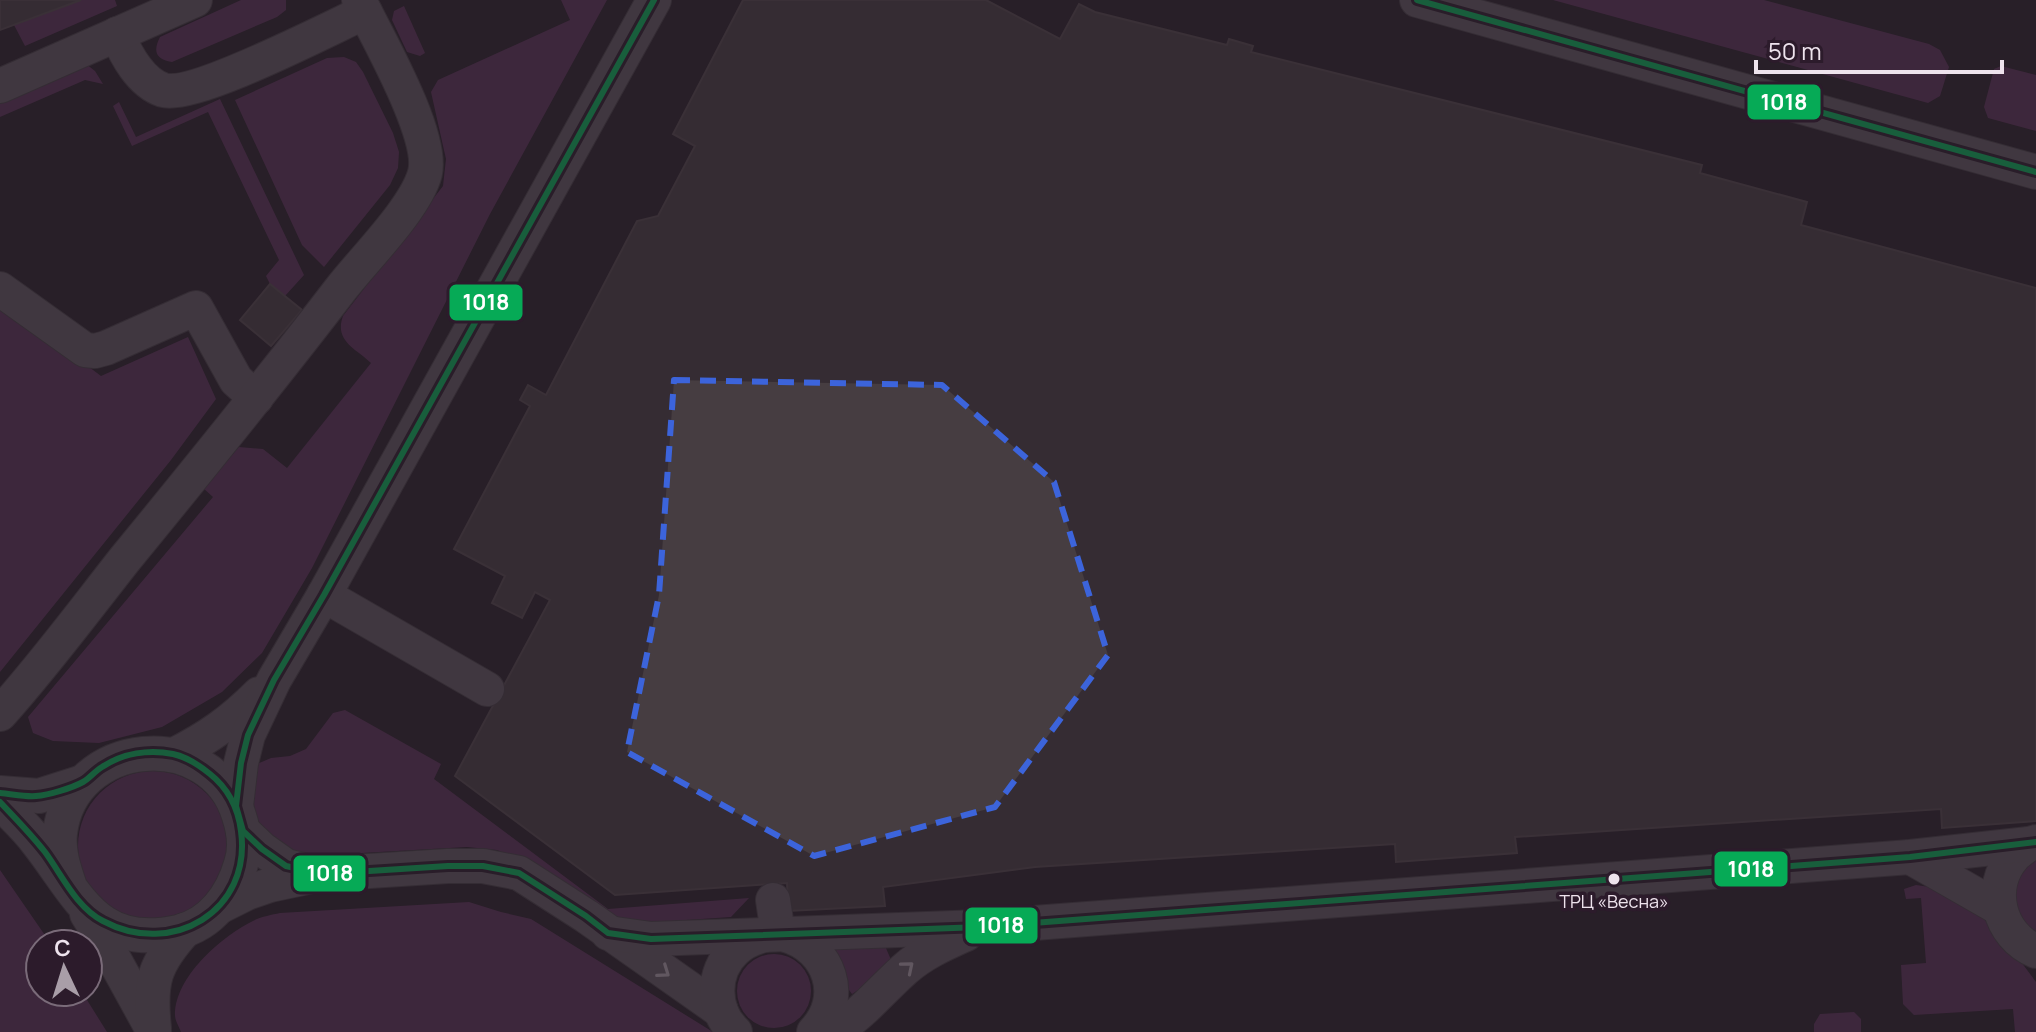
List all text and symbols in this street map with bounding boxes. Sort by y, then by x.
scale bar [1756,24,2002,74]
text: 50 m [1768,34,1822,67]
line badge: 1018 [1746,83,1822,121]
text: 1018 [1760,87,1808,117]
line badge: 1018 [448,283,524,322]
text: 1018 [462,287,510,317]
line badge: 1018 [1713,850,1789,888]
line badge: 1018 [292,854,367,893]
text: 1018 [1727,854,1775,884]
text: 1018 [306,858,354,888]
marker: ТРЦ «Весна» [1606,871,1622,887]
place label: ТРЦ «Весна» [1559,889,1669,913]
line badge: 1018 [964,906,1039,945]
text: 1018 [977,910,1025,940]
north arrow [24,928,104,1008]
text: С [53,933,72,964]
one-way arrow [656,962,670,977]
one-way arrow [899,962,914,977]

